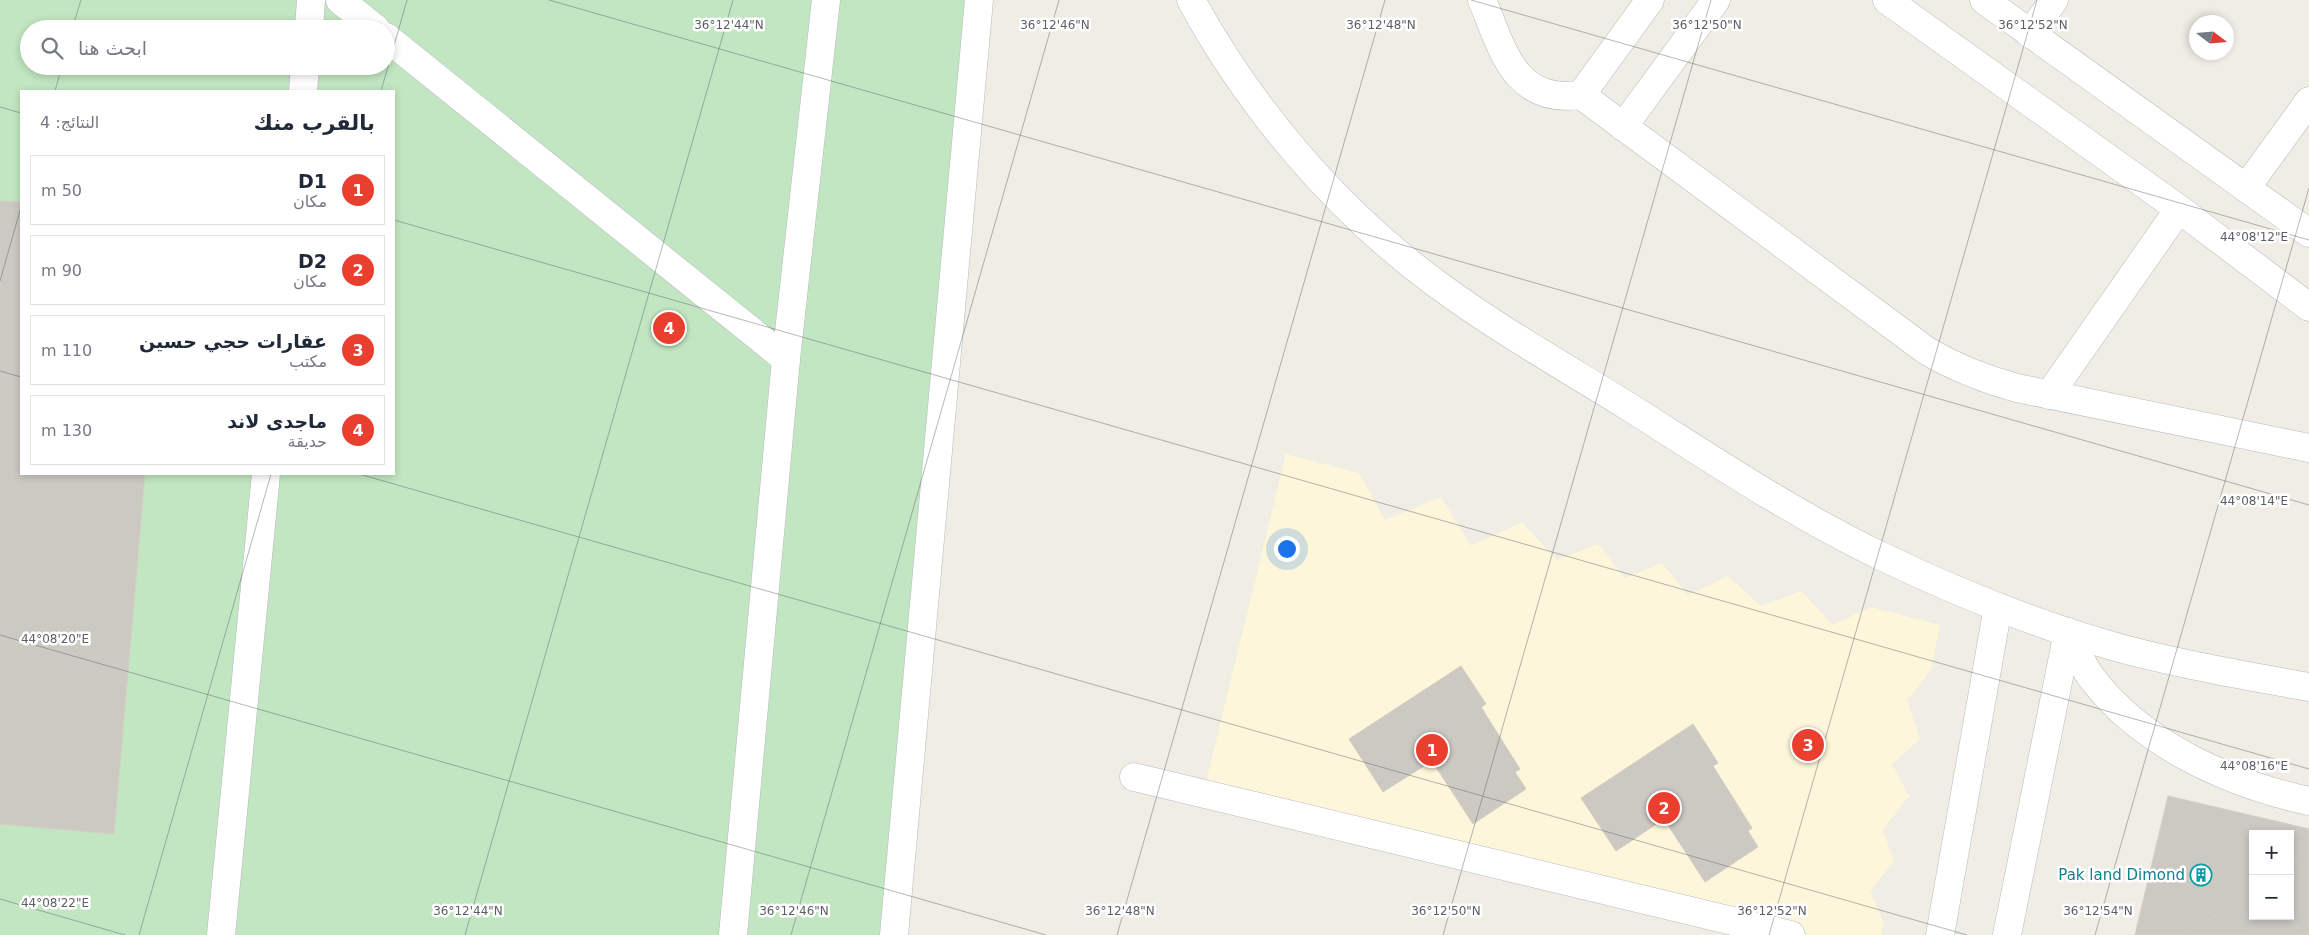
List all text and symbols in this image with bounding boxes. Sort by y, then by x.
north arrow [2189,15,2234,60]
text: 36°12'44"N [694,18,764,32]
text: 36°12'46"N [1020,18,1090,32]
text: 36°12'48"N [1346,18,1416,32]
text: 36°12'50"N [1672,18,1742,32]
text: 36°12'52"N [1998,18,2068,32]
search box [20,20,395,75]
icon: search [38,34,66,62]
text: ابحث هنا [78,37,147,59]
text: بالقرب منك [254,111,375,135]
text: النتائج: 4 [40,113,99,132]
text: D1 [298,170,327,192]
text: 50 m [41,181,82,200]
text: 1 [352,181,364,200]
text: مكان [293,192,327,211]
text: 44°08'12"E [2220,230,2288,244]
text: D2 [298,250,327,272]
text: 90 m [41,261,82,280]
text: 2 [352,261,364,280]
text: مكان [293,272,327,291]
pin: 4 [653,309,685,347]
text: عقارات حجي حسين [139,330,327,352]
text: 110 m [41,341,92,360]
text: 3 [352,341,364,360]
text: مكتب [289,352,327,371]
text: ماجدی لاند [227,410,327,432]
text: 130 m [41,421,92,440]
text: 4 [352,421,364,440]
text: حديقة [288,432,327,451]
text: 44°08'14"E [2220,494,2288,508]
your location [1274,536,1300,562]
text: 44°08'20"E [21,632,89,646]
pin: 3 [1792,726,1824,764]
pin: 1 [1416,731,1448,769]
text: 44°08'16"E [2220,759,2288,773]
pin: 2 [1648,789,1680,827]
map controls [2249,830,2294,920]
button: + [2249,830,2294,875]
building icon: Pak land Dimond [2189,863,2213,887]
place label: Pak land Dimond [2058,866,2185,884]
button: − [2249,875,2294,920]
text: 44°08'22"E [21,896,89,910]
text: 36°12'44"N [433,904,503,918]
text: 36°12'46"N [759,904,829,918]
text: 36°12'48"N [1085,904,1155,918]
text: 36°12'50"N [1411,904,1481,918]
text: 36°12'52"N [1737,904,1807,918]
text: 36°12'54"N [2063,904,2133,918]

